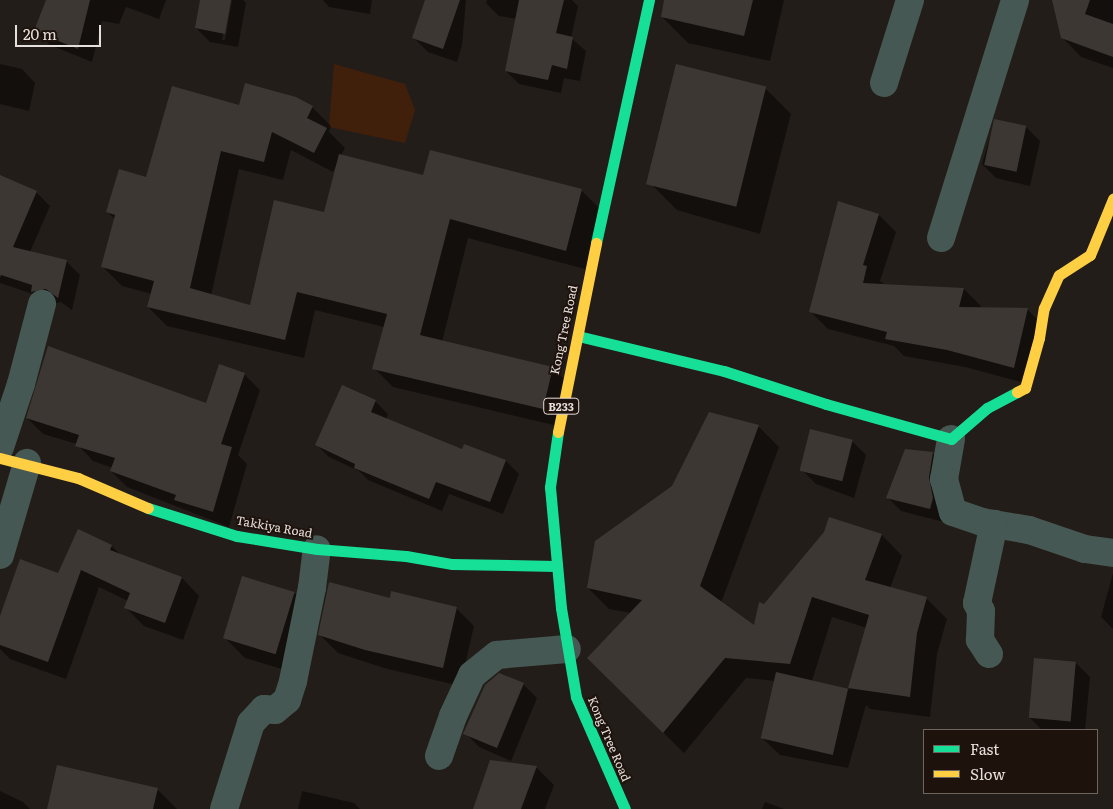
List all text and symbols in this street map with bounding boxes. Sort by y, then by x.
scale bar [18,15,104,47]
text: 20 m [23,22,57,45]
street label: Kong Tree Road [548,284,580,376]
road number: B233 [542,398,580,414]
street label: Takkiya Road [235,513,313,541]
street label: Kong Tree Road [585,694,633,784]
legend [923,729,1098,794]
text: Fast [970,737,999,760]
text: Slow [970,762,1005,785]

